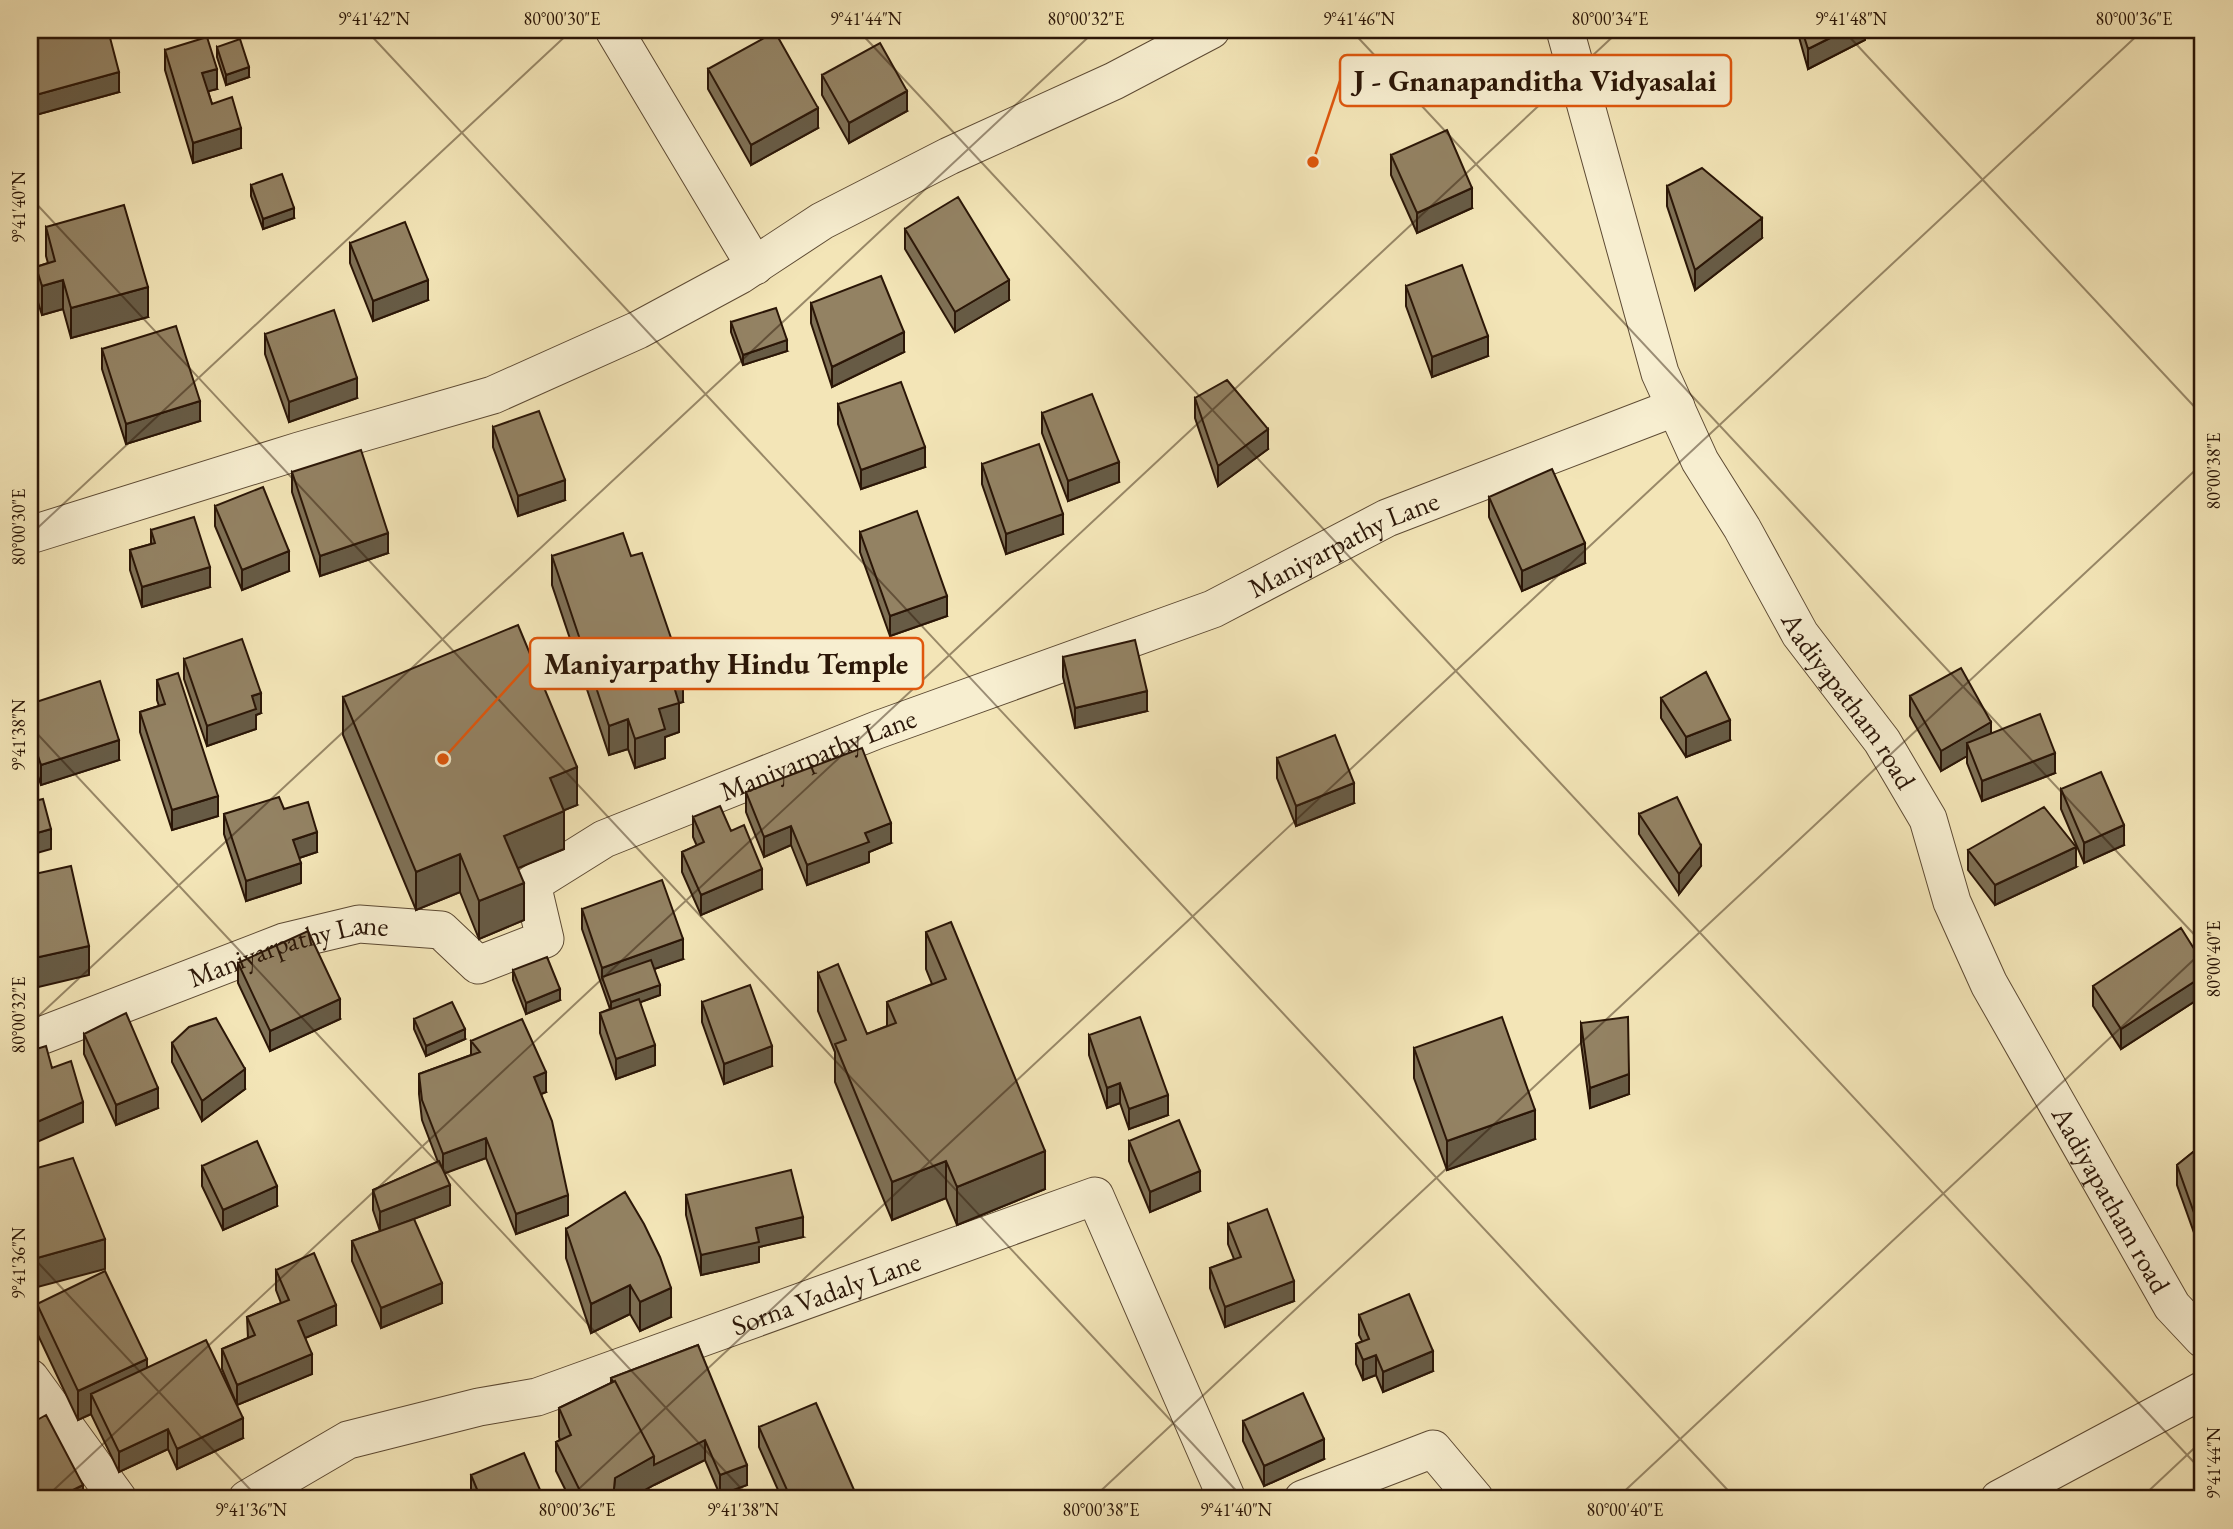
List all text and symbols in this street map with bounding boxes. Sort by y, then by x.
text: 9°41'42"N [338,7,411,30]
text: 80°00'30"E [524,7,600,30]
text: 9°41'44"N [830,7,903,30]
text: 80°00'32"E [1048,7,1124,30]
text: 9°41'46"N [1323,7,1396,30]
text: 80°00'34"E [1572,7,1648,30]
text: 9°41'48"N [1815,7,1888,30]
text: 80°00'36"E [2096,7,2172,30]
callout: J - Gnanapanditha Vidyasalai [1340,55,1731,106]
text: J - Gnanapanditha Vidyasalai [1350,61,1717,100]
text: 9°41'40"N [7,170,30,243]
text: 80°00'38"E [2202,433,2225,509]
street label: Maniyarpathy Lane [1242,482,1444,606]
text: 80°00'30"E [7,489,30,565]
street label: Aadiyapatham road [1773,605,1925,796]
callout: Maniyarpathy Hindu Temple [530,638,923,689]
text: Maniyarpathy Hindu Temple [544,644,908,683]
text: 9°41'38"N [7,698,30,771]
street label: Maniyarpathy Lane [714,699,921,809]
street label: Maniyarpathy Lane [183,905,390,995]
text: 80°00'40"E [2202,921,2225,997]
text: 80°00'32"E [7,977,30,1053]
street label: Aadiyapatham road [2043,1099,2179,1300]
text: 9°41'36"N [7,1226,30,1299]
street label: Sorna Vadaly Lane [727,1242,925,1343]
text: 9°41'44"N [2202,1426,2225,1499]
text: 9°41'36"N [215,1498,288,1521]
text: 80°00'36"E [539,1498,615,1521]
text: 9°41'38"N [707,1498,780,1521]
text: 80°00'38"E [1063,1498,1139,1521]
text: 9°41'40"N [1200,1498,1273,1521]
text: 80°00'40"E [1587,1498,1663,1521]

